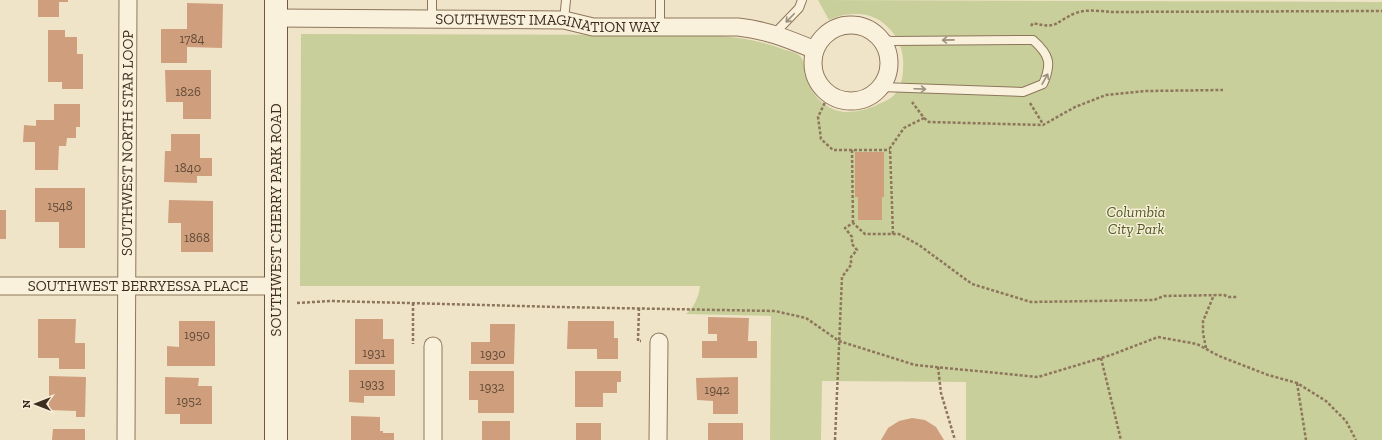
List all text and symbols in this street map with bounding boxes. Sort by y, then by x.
street label: SOUTHWEST IMAGINATION WAY [435,10,661,36]
one-way arrow [786,12,795,22]
street label: SOUTHWEST NORTH STAR LOOP [118,30,137,256]
house number: 1784 [180,31,204,46]
one-way arrow [942,37,955,44]
one-way arrow [1041,73,1049,85]
house number: 1826 [175,84,201,99]
one-way arrow [913,85,926,93]
street label: SOUTHWEST CHERRY PARK ROAD [267,103,285,337]
house number: 1840 [175,160,201,175]
house number: 1548 [47,198,73,213]
park label: Columbia City Park [1107,203,1165,238]
house number: 1868 [184,230,210,245]
street label: SOUTHWEST BERRYESSA PLACE [28,277,248,295]
house number: 1950 [184,327,210,342]
house number: 1931 [362,345,386,360]
house number: 1930 [480,346,506,361]
house number: 1933 [360,376,384,391]
house number: 1932 [480,379,505,394]
house number: 1942 [704,382,730,397]
north arrow [16,384,56,424]
house number: 1952 [176,393,202,408]
text: N [20,399,33,408]

